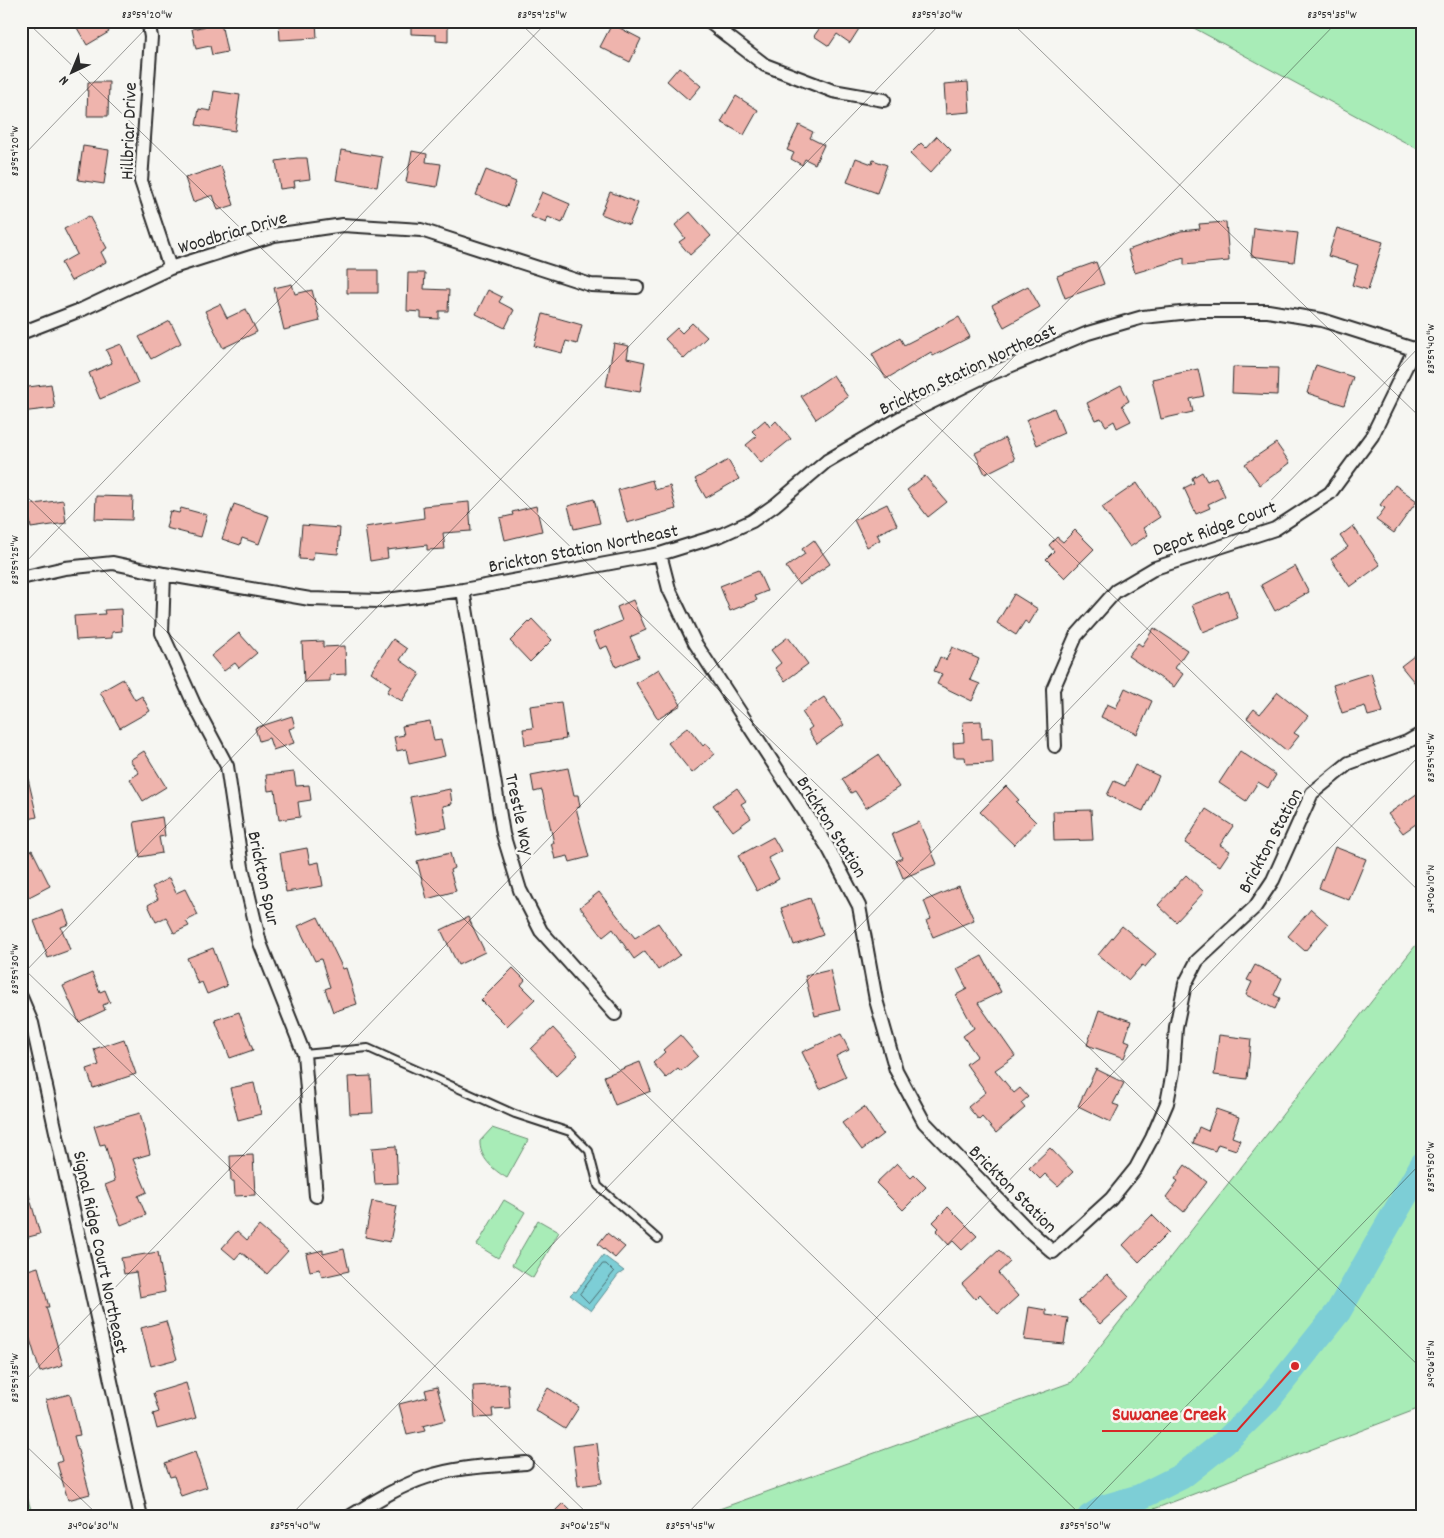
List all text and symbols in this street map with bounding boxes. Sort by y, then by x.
text: 83°59'20"W [122,7,172,24]
text: 83°59'25"W [517,7,567,24]
text: 83°59'30"W [912,7,962,24]
text: 83°59'35"W [1307,7,1357,24]
north arrow [48,48,98,98]
text: N [55,70,74,90]
street label: Hillbriar Drive [115,82,146,181]
text: 83°59'20"W [7,126,24,176]
street label: Woodbriar Drive [175,206,291,263]
street label: Brickton Station Northeast [875,318,1062,424]
text: 83°59'40"W [1423,324,1440,374]
street label: Depot Ridge Court [1150,495,1281,565]
street label: Brickton Station Northeast [486,519,681,582]
text: 83°59'25"W [7,535,24,585]
text: 83°59'45"W [1423,733,1440,783]
street label: Trestle Way [496,771,539,858]
street label: Brickton Station [788,772,872,884]
street label: Brickton Station [1233,784,1311,899]
street label: Brickton Spur [238,829,285,928]
text: 34°06'10"N [1423,865,1440,913]
text: 83°59'30"W [7,944,24,994]
street label: Brickton Station [961,1140,1062,1241]
text: 83°59'50"W [1423,1142,1440,1192]
street label: Signal Ridge Court Northeast [64,1149,133,1357]
text: 34°06'15"N [1423,1340,1440,1388]
text: 83°59'35"W [7,1353,24,1403]
callout: Suwanee Creek [1102,1396,1237,1431]
text: Suwanee Creek [1112,1402,1226,1430]
text: 34°06'30"N [67,1518,119,1535]
text: 83°59'40"W [270,1518,320,1535]
text: 34°06'25"N [560,1518,610,1535]
text: 83°59'45"W [665,1518,715,1535]
text: 83°59'50"W [1060,1518,1110,1535]

